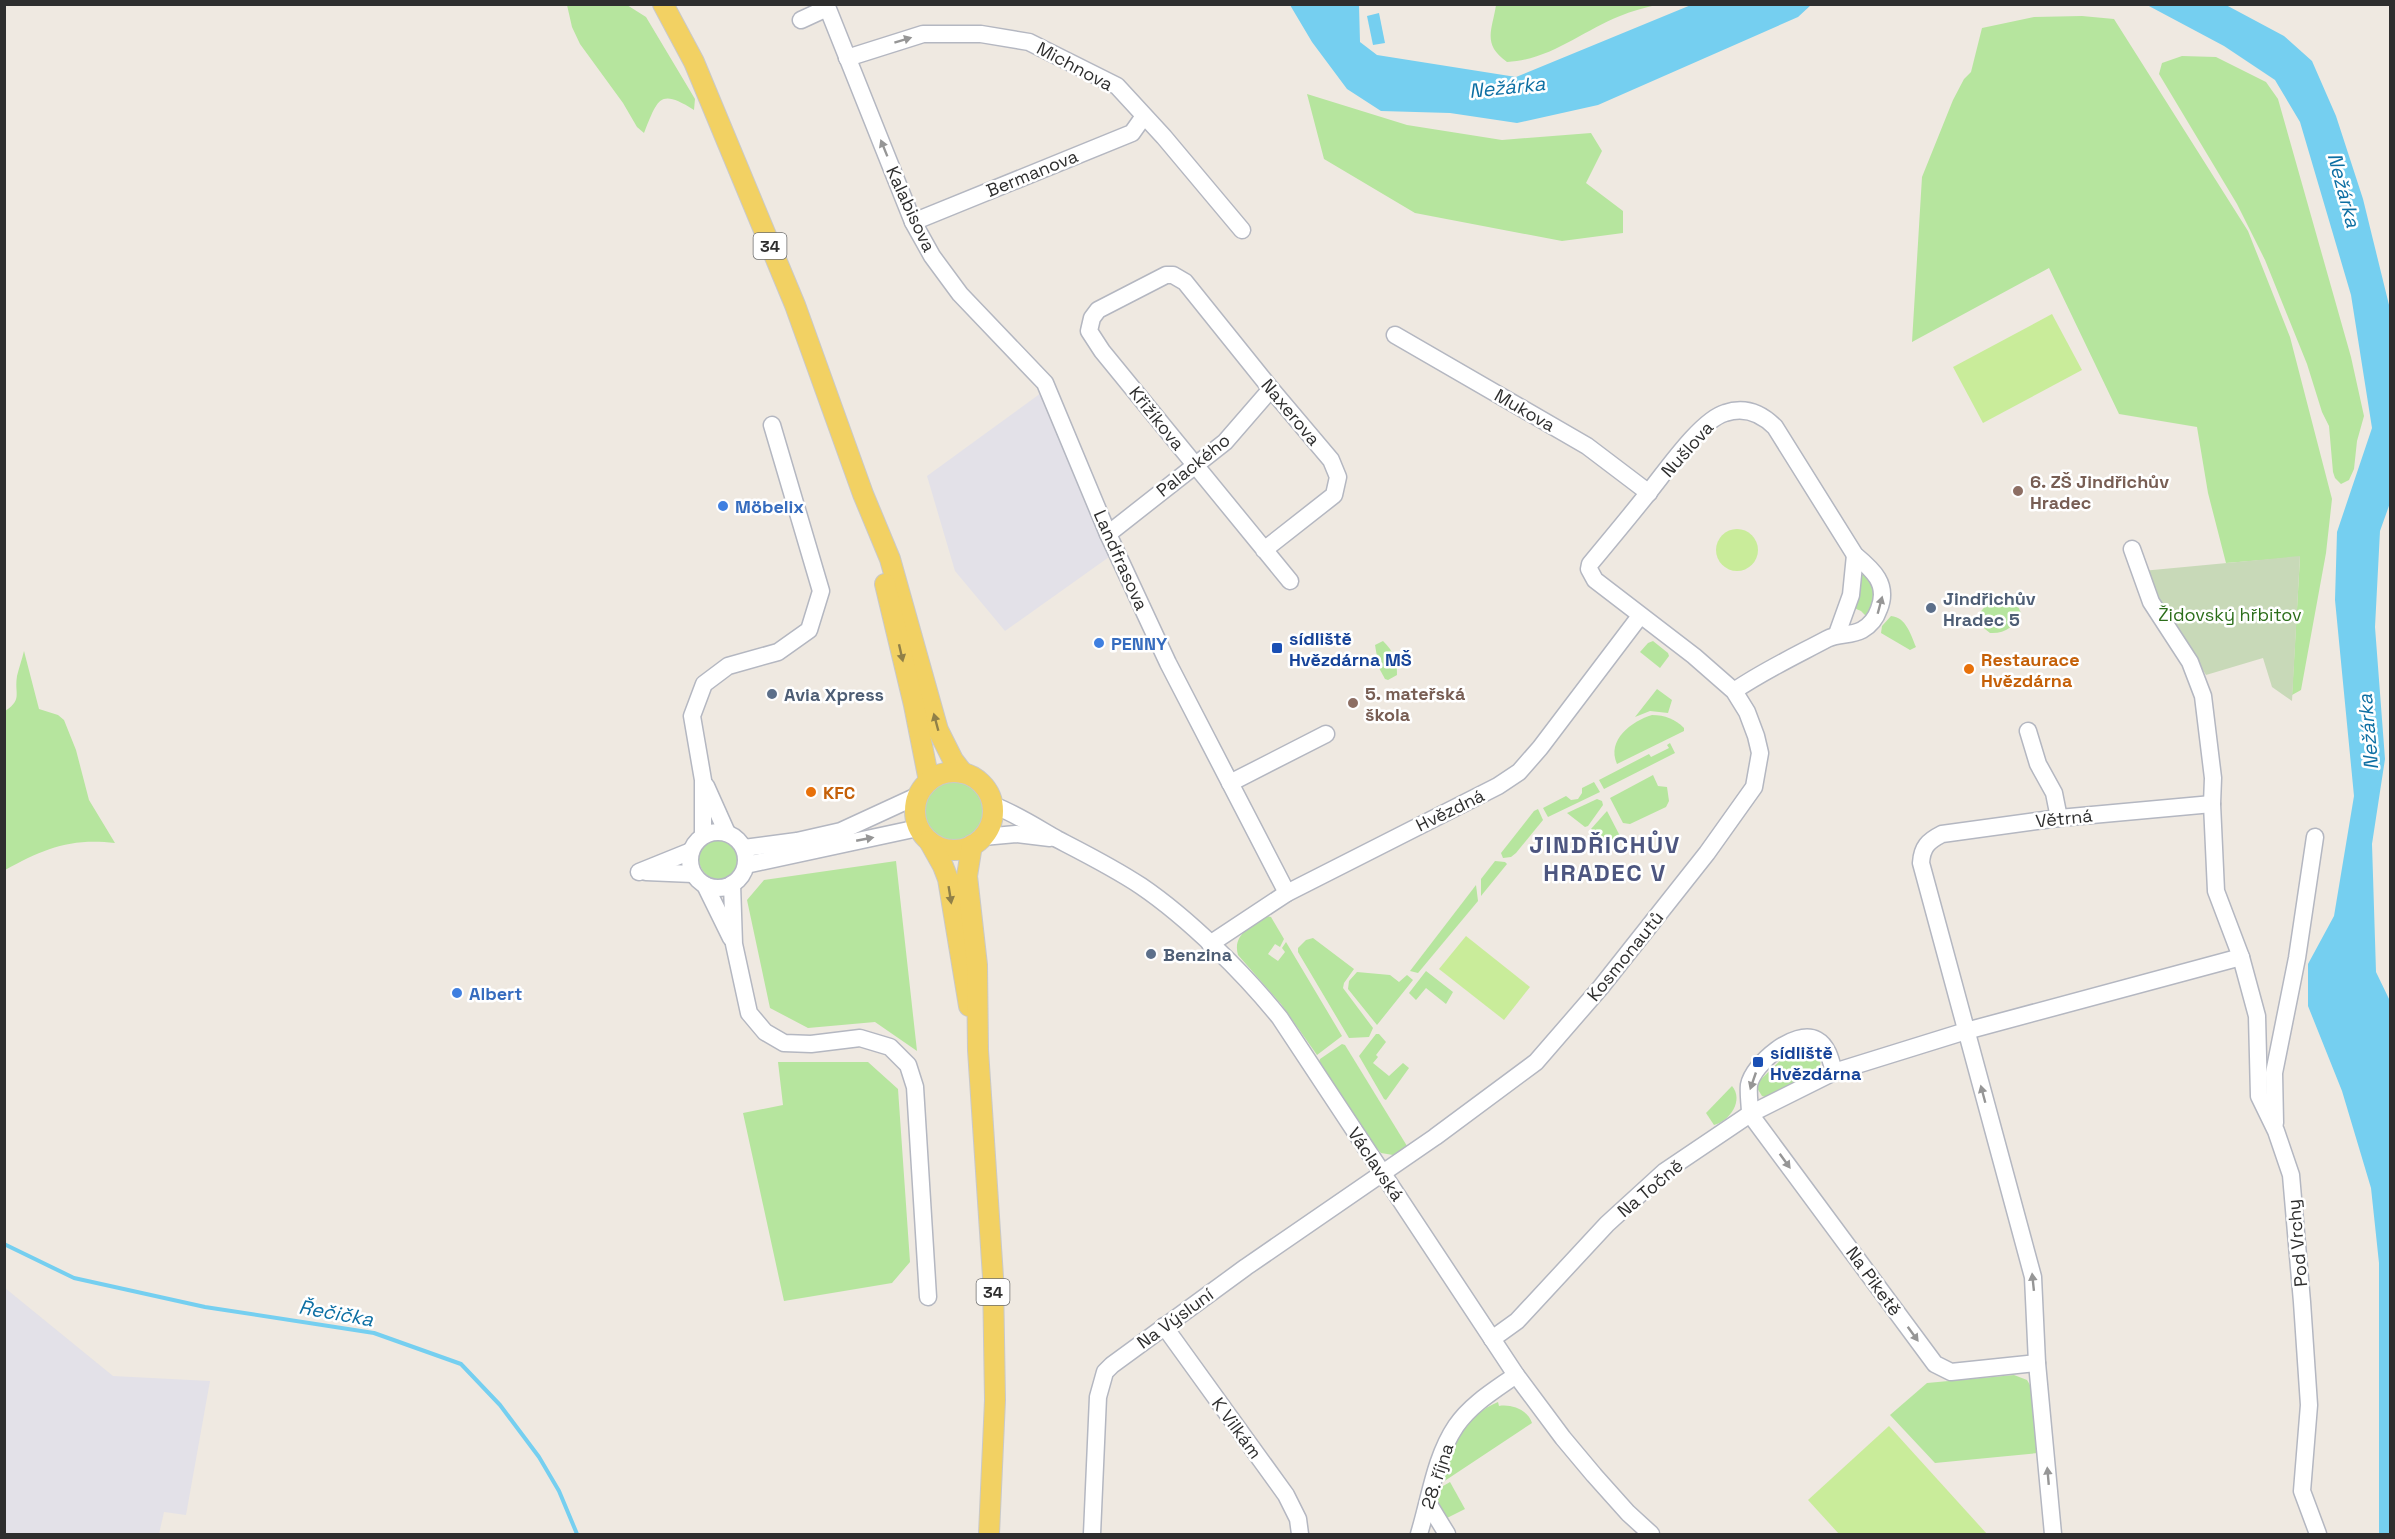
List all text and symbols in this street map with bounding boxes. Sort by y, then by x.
one-way arrow [894,35,912,45]
street label: Michnova [1033,36,1117,96]
water label: Nežárka [1468,70,1547,104]
one-way arrow [879,139,888,157]
street label: Bermanova [983,144,1081,202]
water label: Nežárka [2322,150,2367,231]
street label: Kalabisova [881,162,941,256]
road number: 34 [754,233,786,259]
street label: Naxerova [1256,374,1326,450]
street label: Křižíkova [1124,381,1190,455]
street label: Mukova [1491,383,1559,437]
street label: Nušlova [1656,416,1718,482]
street label: Palackého [1151,428,1235,502]
place label: 6. ZŠ Jindřichův Hradec [2030,470,2169,514]
marker: 6. ZŠ Jindřichův Hradec [2011,484,2025,498]
place label: Möbelix [735,495,804,518]
marker: Möbelix [716,499,730,513]
street label: Landfrasova [1089,506,1153,614]
place label: Jindřichův Hradec 5 [1943,587,2036,631]
one-way arrow [1875,596,1885,614]
marker: Jindřichův Hradec 5 [1924,601,1938,615]
park label: Židovský hřbitov [2158,603,2302,626]
place label: sídliště Hvězdárna MŠ [1289,627,1412,671]
place label: PENNY [1111,632,1168,655]
marker: PENNY [1092,636,1106,650]
marker: sídliště Hvězdárna MŠ [1270,641,1284,655]
one-way arrow [897,643,907,662]
place label: Restaurace Hvězdárna [1981,648,2080,692]
marker: Restaurace Hvězdárna [1962,662,1976,676]
place label: 5. mateřská škola [1365,682,1466,726]
place label: Avia Xpress [784,683,884,706]
marker: Avia Xpress [765,687,779,701]
water label: Nežárka [2352,692,2384,771]
marker: 5. mateřská škola [1346,696,1360,710]
one-way arrow [931,712,940,730]
place label: KFC [823,781,855,804]
street label: Hvězdná [1412,784,1488,836]
marker: KFC [804,785,818,799]
street label: Větrná [2034,804,2094,832]
district label: JINDŘICHŮV HRADEC V [1529,829,1681,888]
one-way arrow [855,834,874,843]
one-way arrow [946,885,955,904]
street label: Kosmonautů [1582,906,1668,1006]
place label: Benzina [1163,943,1233,966]
marker: Benzina [1144,947,1158,961]
place label: Albert [469,982,522,1005]
marker: Albert [450,986,464,1000]
place label: sídliště Hvězdárna [1770,1041,1862,1085]
marker: sídliště Hvězdárna [1751,1055,1765,1069]
one-way arrow [1747,1072,1757,1090]
one-way arrow [1978,1084,1987,1102]
street label: Václavská [1343,1123,1409,1205]
one-way arrow [1779,1152,1791,1168]
street label: Na Točně [1612,1154,1688,1222]
street label: Pod Vrchy [2282,1198,2312,1288]
street label: Na Piketě [1841,1242,1907,1320]
one-way arrow [2028,1272,2038,1291]
road number: 34 [976,1279,1010,1305]
street label: Na Výsluní [1132,1282,1218,1353]
water label: Řečička [297,1294,376,1332]
one-way arrow [1907,1327,1919,1342]
street label: K Vilkám [1207,1393,1267,1463]
street label: 28. října [1416,1440,1458,1512]
one-way arrow [2043,1467,2053,1486]

